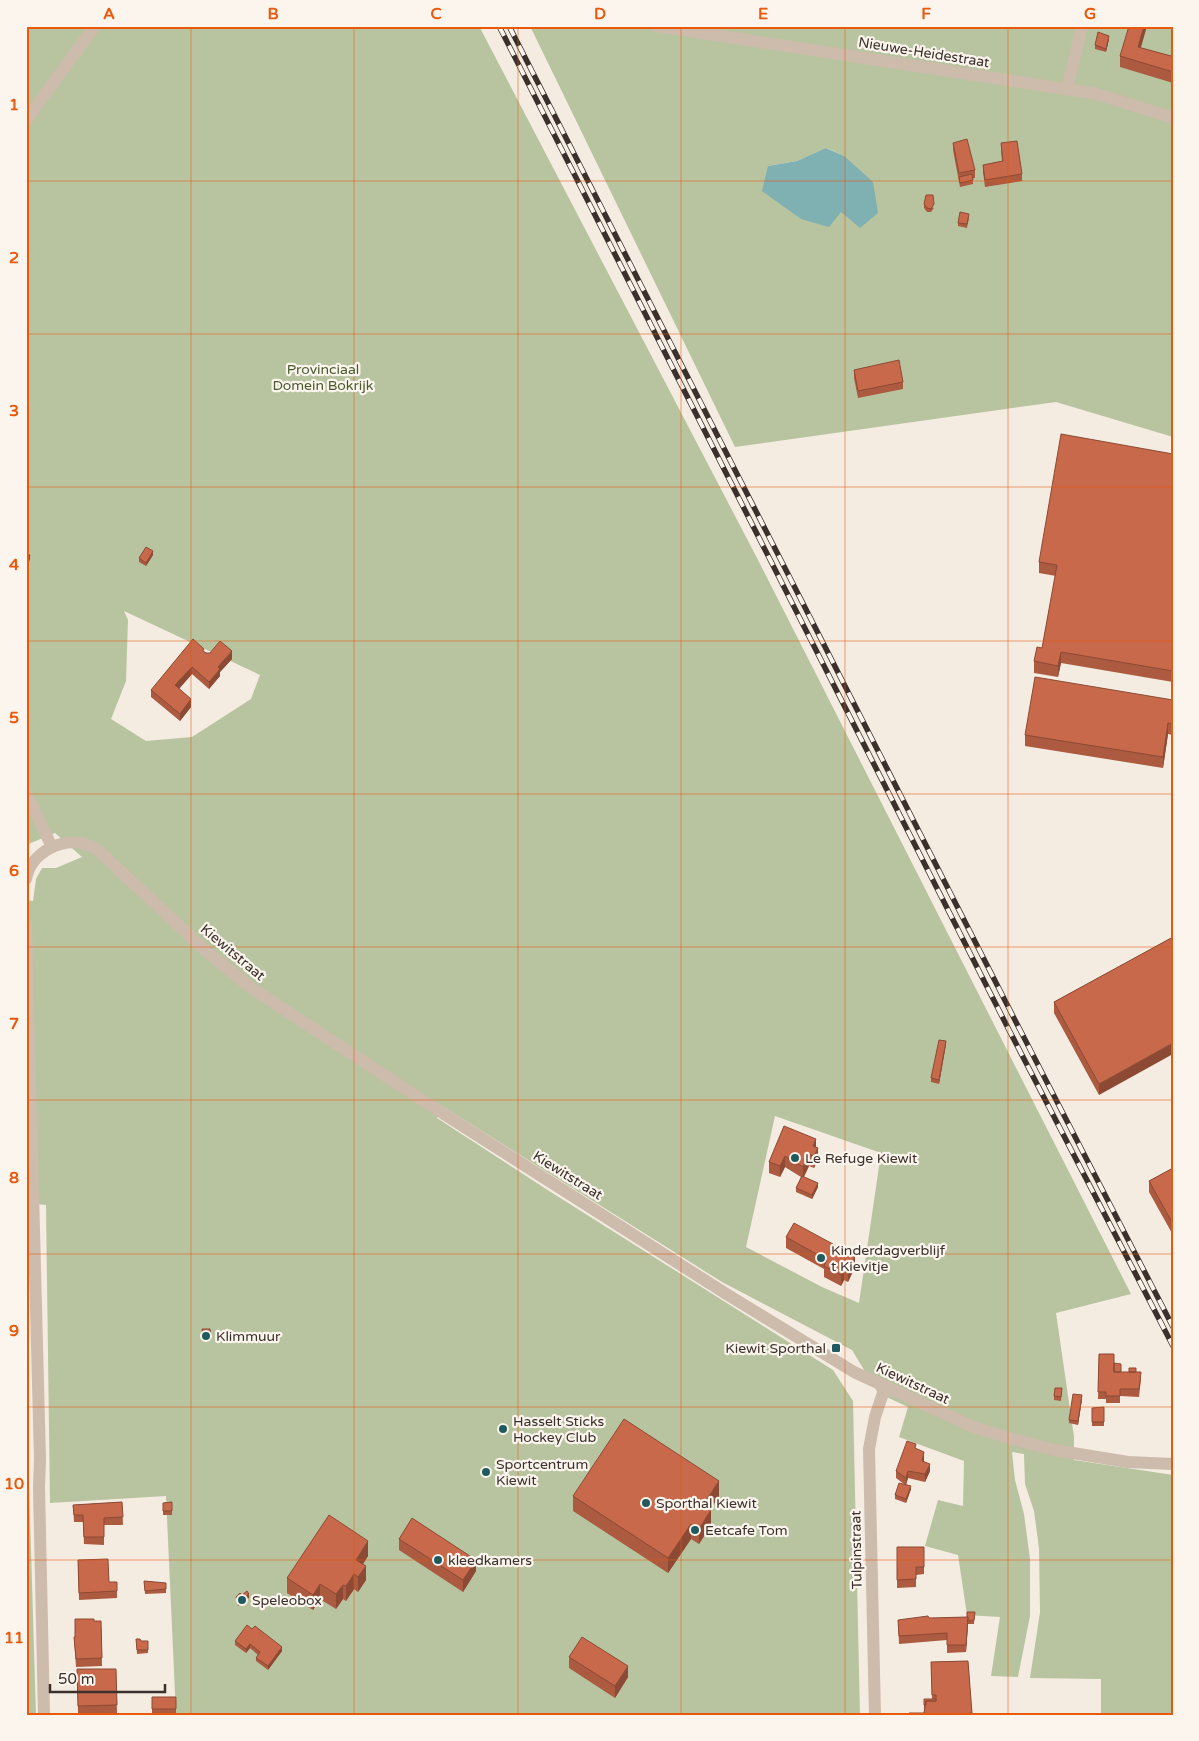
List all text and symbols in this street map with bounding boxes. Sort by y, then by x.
text: A [103,4,115,24]
text: B [267,4,279,24]
text: C [430,4,442,24]
text: D [594,4,606,24]
text: E [758,4,768,24]
text: F [921,4,931,24]
text: G [1084,4,1096,24]
street label: Nieuwe-Heidestraat [857,34,991,71]
text: 1 [9,95,19,115]
text: 2 [9,248,19,268]
park label: Provinciaal Domein Bokrijk [273,361,374,394]
text: 3 [9,401,19,421]
text: 4 [9,555,19,575]
text: 5 [9,708,19,728]
text: 6 [9,861,19,881]
street label: Kiewitstraat [197,921,269,985]
text: 7 [9,1014,19,1034]
street label: Kiewitstraat [530,1147,606,1204]
place label: Le Refuge Kiewit [805,1150,918,1167]
marker: Le Refuge Kiewit [789,1152,801,1164]
text: 8 [9,1168,19,1188]
place label: Kinderdagverblijf t Kievitje [831,1242,946,1275]
marker: Kinderdagverblijf t Kievitje [815,1252,827,1264]
text: 9 [9,1321,19,1341]
place label: Klimmuur [216,1328,281,1345]
marker: Klimmuur [200,1330,212,1342]
place label: Kiewit Sporthal [725,1340,826,1357]
marker: Kiewit Sporthal [830,1342,842,1354]
street label: Kiewitstraat [873,1359,953,1408]
place label: Hasselt Sticks Hockey Club [513,1413,604,1446]
marker: Hasselt Sticks Hockey Club [497,1423,509,1435]
place label: Sportcentrum Kiewit [496,1456,588,1489]
marker: Sportcentrum Kiewit [480,1466,492,1478]
text: 10 [4,1474,24,1494]
place label: Sporthal Kiewit [656,1495,757,1512]
marker: Sporthal Kiewit [640,1497,652,1509]
street label: Tulpinstraat [847,1510,866,1590]
place label: Eetcafe Tom [705,1522,788,1539]
marker: Eetcafe Tom [689,1524,701,1536]
place label: kleedkamers [448,1552,532,1569]
marker: kleedkamers [432,1554,444,1566]
place label: Speleobox [252,1592,322,1609]
marker: Speleobox [236,1594,248,1606]
text: 11 [4,1628,24,1648]
scale bar [50,1661,165,1693]
text: 50 m [58,1670,95,1688]

